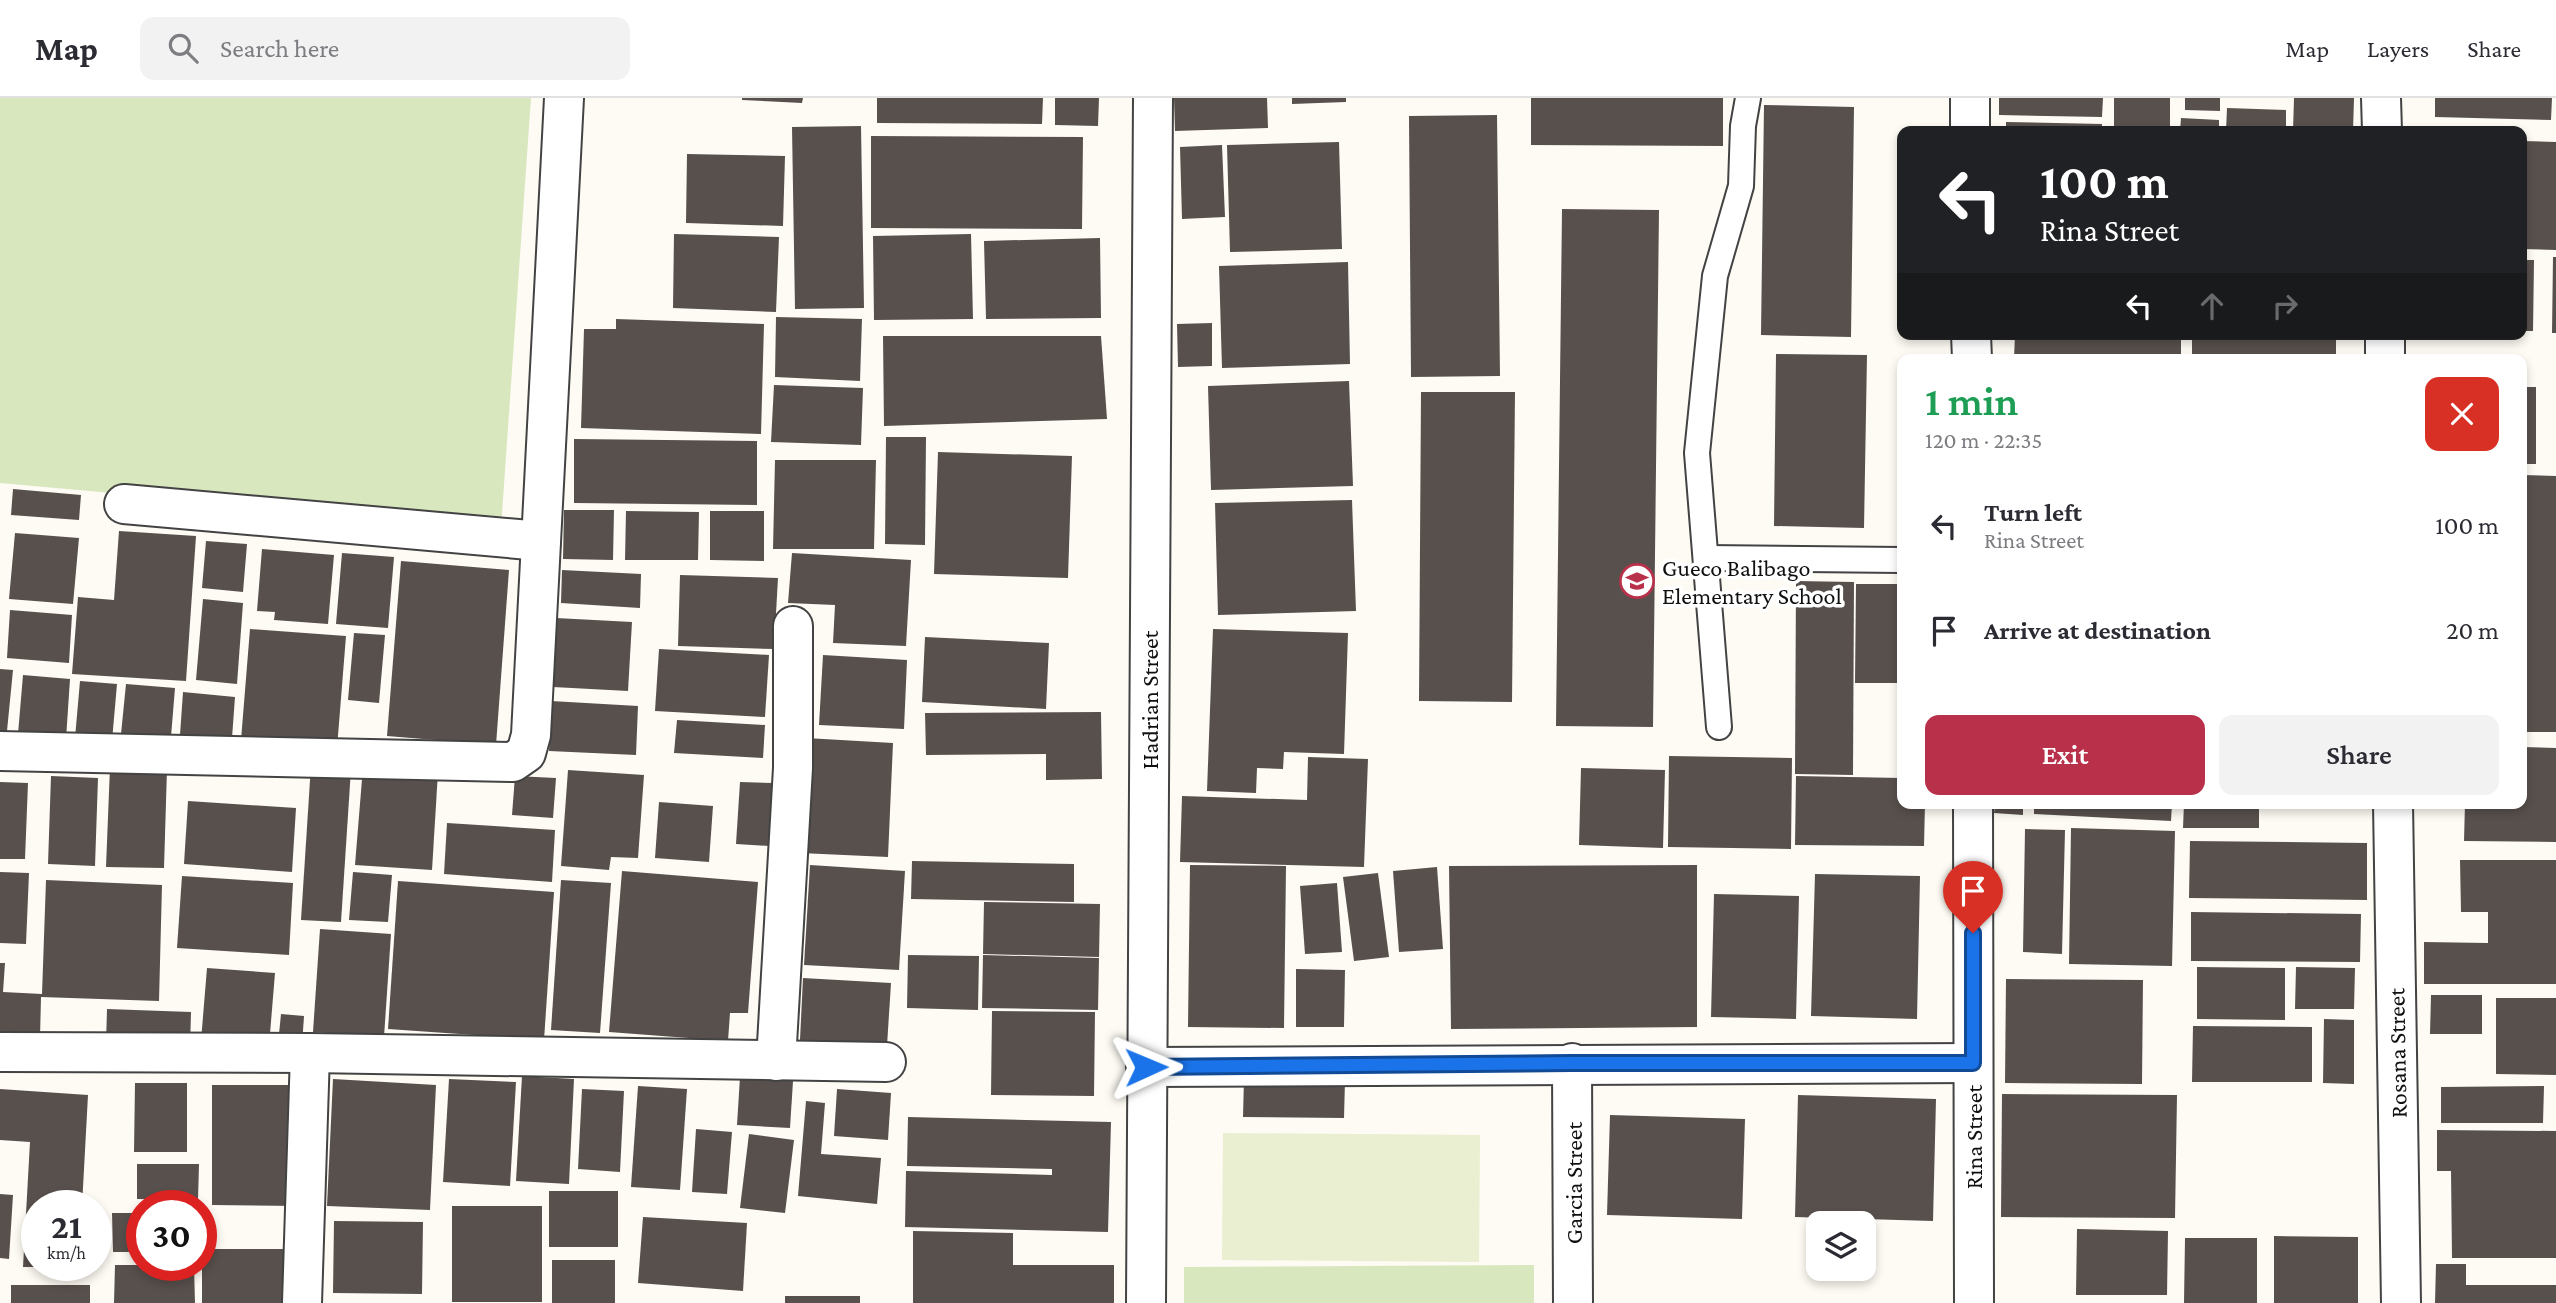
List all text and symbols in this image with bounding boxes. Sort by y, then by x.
search box [140,17,630,80]
icon: search [164,29,202,67]
text: Map [35,30,98,67]
text: Search here [220,34,339,63]
text: Map [2285,35,2329,62]
text: Layers [2367,35,2429,62]
text: Share [2467,35,2521,62]
icon: left [1925,154,2016,245]
text: 100 m [2040,154,2169,209]
text: Rina Street [2040,212,2179,248]
icon: left [2120,287,2158,325]
icon: ahead [2193,287,2231,325]
icon: right [2266,287,2304,325]
text: 1 min [1925,377,2018,424]
button: close [2425,377,2499,451]
text: 120 m · 22:35 [1925,427,2042,453]
text: Turn left [1984,498,2082,527]
icon: left [1925,507,1963,545]
text: 100 m [2435,511,2499,540]
text: Rina Street [1984,527,2084,553]
place label: Gueco Balibago Elementary School [1662,554,1842,609]
school or university icon: Gueco Balibago Elementary School [1618,562,1656,600]
icon: arrive [1925,612,1963,650]
text: Arrive at destination [1984,616,2211,645]
text: 20 m [2446,616,2499,645]
street label: Hadrian Street [1136,629,1163,770]
button: Exit [1925,715,2205,795]
button: Share [2219,715,2499,795]
pin [1943,861,2003,933]
icon: arrive [1954,872,1992,910]
street label: Rosana Street [2382,987,2412,1118]
position arrow [1109,1030,1183,1104]
street label: Rina Street [1960,1084,1987,1189]
street label: Garcia Street [1560,1121,1587,1244]
speed limit sign: 30 [126,1190,217,1281]
text: 21 [51,1207,82,1246]
map controls [1806,1211,1876,1281]
button: layers [1806,1211,1876,1281]
text: km/h [47,1243,86,1263]

